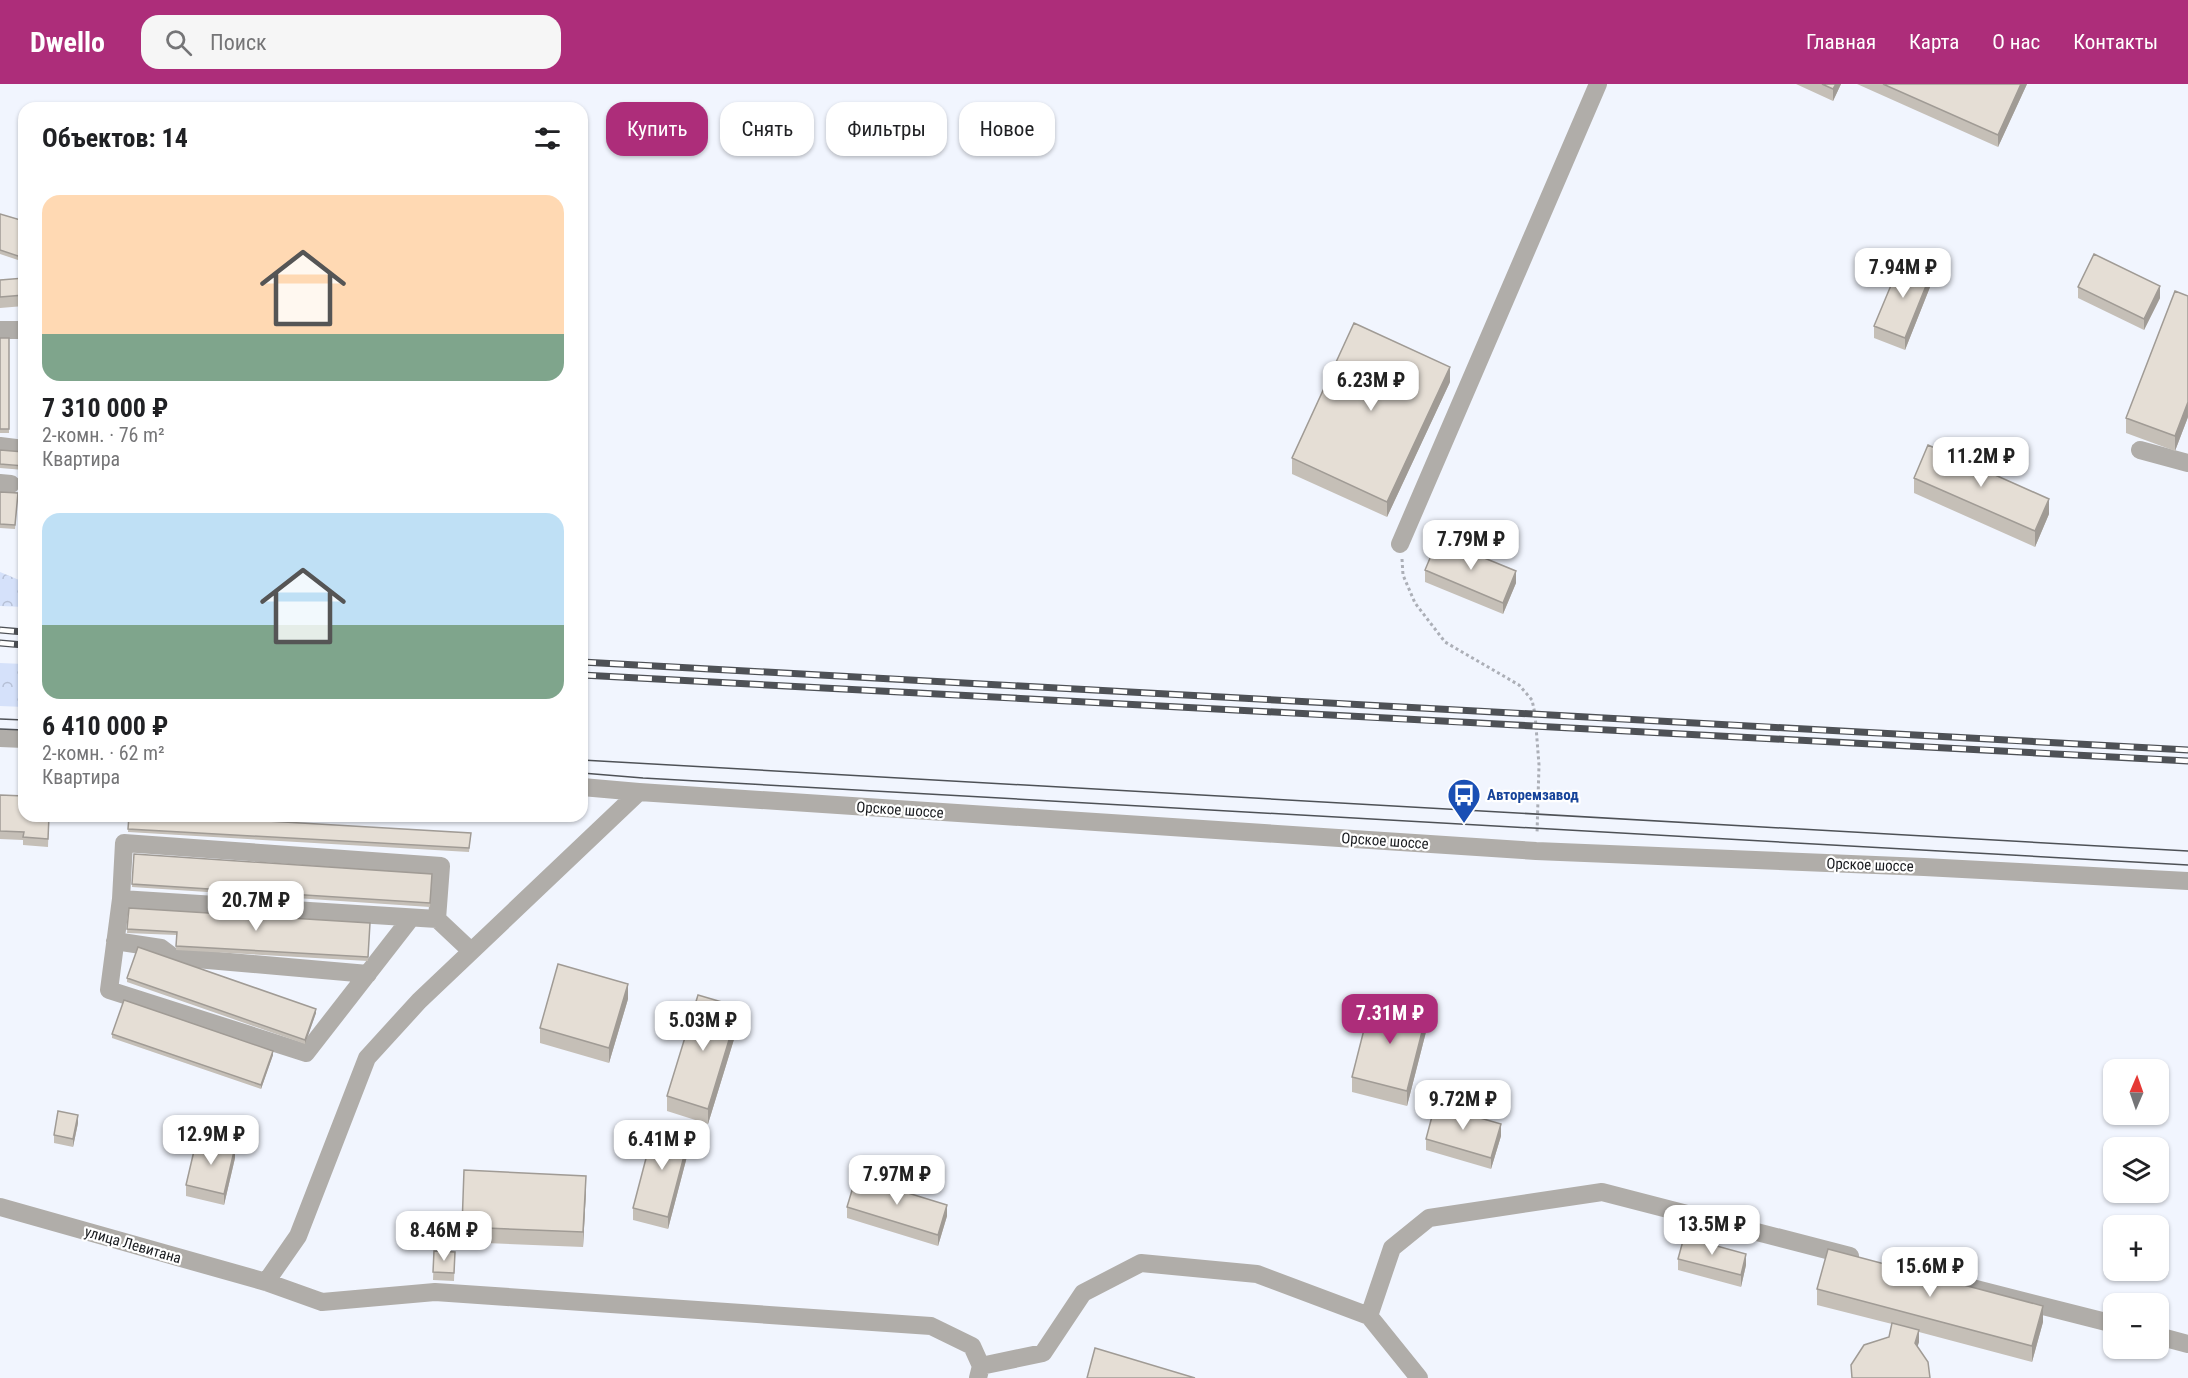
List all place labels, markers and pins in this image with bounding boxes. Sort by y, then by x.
pin: 7.94M ₽ [1848,248,1958,299]
pin: 6.23M ₽ [1316,361,1426,412]
pin: 11.2M ₽ [1926,437,2036,488]
pin: 7.79M ₽ [1416,520,1526,571]
bus stop icon: Авторемзавод [1446,777,1482,824]
place label: Авторемзавод [1487,786,1579,804]
pin: 20.7M ₽ [201,881,311,932]
pin: 7.31M ₽ [1335,994,1445,1045]
pin: 5.03M ₽ [648,1001,758,1052]
pin: 9.72M ₽ [1408,1080,1518,1131]
pin: 12.9M ₽ [156,1115,266,1166]
pin: 6.41M ₽ [607,1120,717,1171]
pin: 7.97M ₽ [842,1155,952,1206]
pin: 13.5M ₽ [1657,1205,1767,1256]
pin: 8.46M ₽ [389,1211,499,1262]
pin: 15.6M ₽ [1875,1247,1985,1298]

